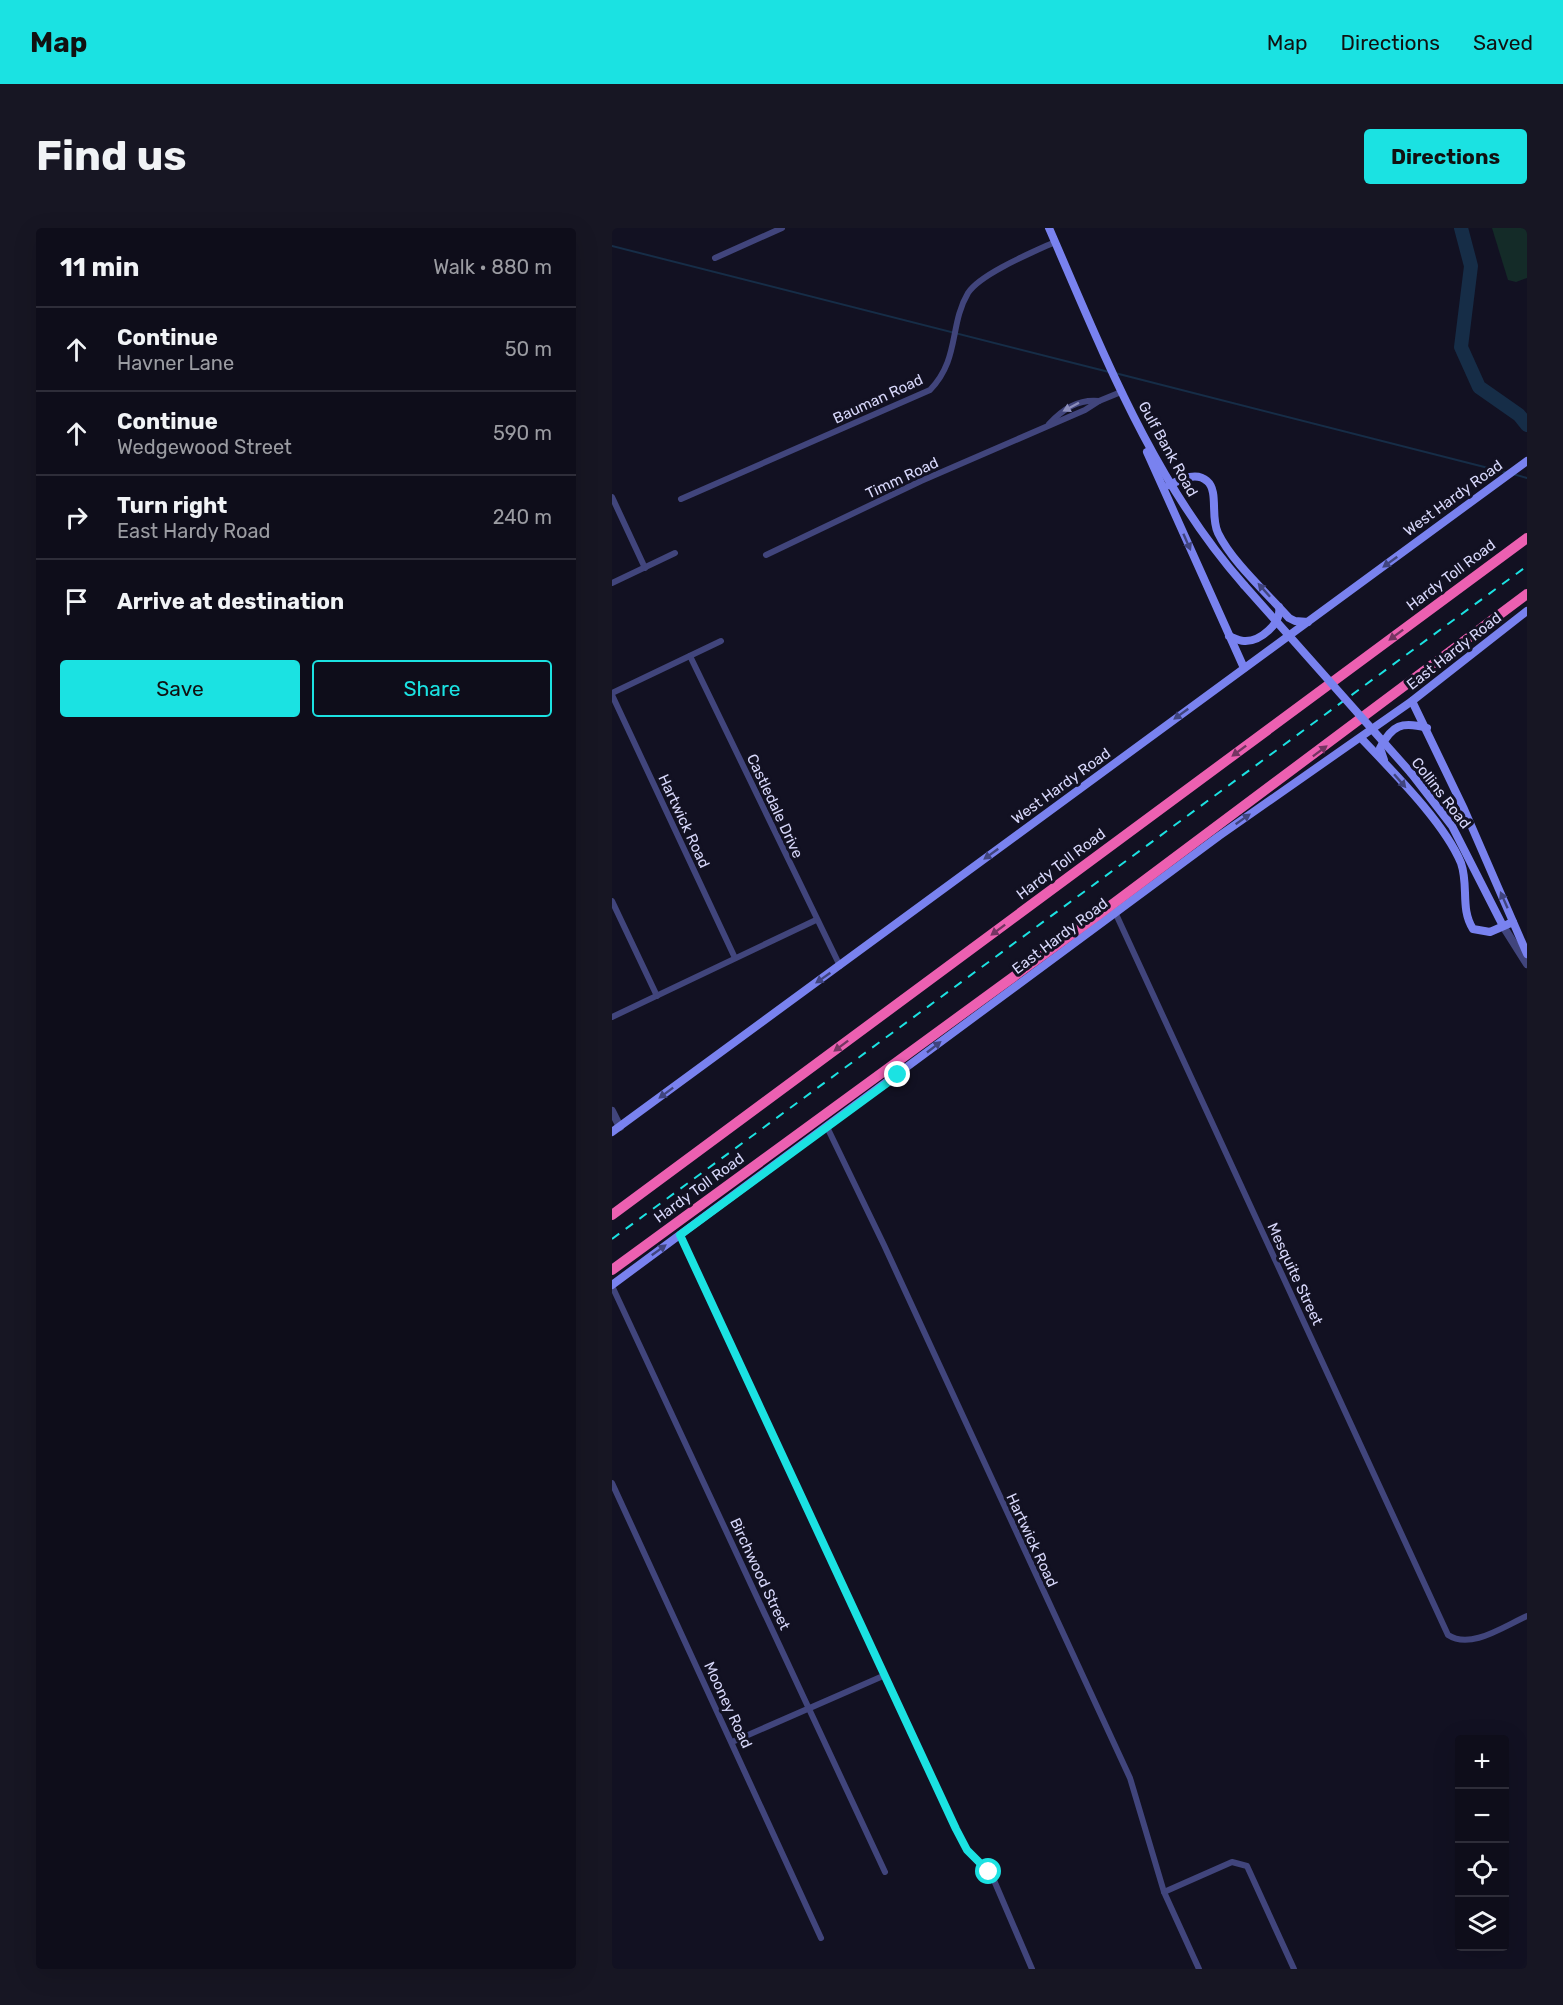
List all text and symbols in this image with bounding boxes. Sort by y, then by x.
text: Map [30,26,87,59]
text: Map [1267,30,1308,55]
text: Directions [1341,30,1440,55]
text: Saved [1473,30,1533,55]
button: Directions [1364,129,1527,184]
text: Find us [36,131,187,181]
text: 11 min [60,252,139,283]
text: Walk · 880 m [433,255,552,279]
text: Continue [117,324,218,351]
icon: ahead [60,333,93,366]
text: 50 m [505,337,552,361]
text: Havner Lane [117,351,234,375]
street label: Bauman Road [830,370,926,428]
street label: Gulf Bank Road [1134,398,1202,500]
one-way arrow [1063,402,1080,412]
text: Continue [117,408,218,435]
icon: ahead [60,417,93,450]
text: 590 m [493,421,552,445]
text: Wedgewood Street [117,435,292,459]
street label: Timm Road [863,453,941,503]
street label: West Hardy Road [1400,456,1506,540]
text: Turn right [117,492,227,519]
icon: right [60,501,93,534]
text: 240 m [493,505,552,529]
text: East Hardy Road [117,519,270,543]
one-way arrow [1182,533,1192,551]
street label: Hardy Toll Road [1403,536,1499,614]
one-way arrow [1382,556,1398,568]
one-way arrow [1258,583,1271,598]
icon: arrive [60,585,93,618]
text: Arrive at destination [117,588,344,615]
street label: East Hardy Road [1403,608,1505,694]
one-way arrow [1388,629,1403,641]
button: Save [60,660,300,717]
button: Share [312,660,552,717]
one-way arrow [1174,708,1190,720]
street label: West Hardy Road [1008,744,1114,828]
one-way arrow [1231,745,1246,757]
one-way arrow [1311,745,1327,757]
street label: Castledale Drive [743,751,807,861]
street label: Collins Road [1408,754,1474,832]
street label: Hartwick Road [654,771,714,871]
one-way arrow [1393,773,1406,788]
one-way arrow [1235,813,1251,825]
street label: Hardy Toll Road [1013,825,1109,903]
one-way arrow [983,848,998,860]
one-way arrow [1499,892,1508,909]
street label: East Hardy Road [1009,894,1111,978]
one-way arrow [990,924,1006,936]
one-way arrow [815,972,831,983]
one-way arrow [833,1040,849,1052]
one-way arrow [926,1041,942,1054]
route end [884,1061,910,1087]
one-way arrow [658,1087,674,1099]
street label: Hardy Toll Road [650,1149,748,1227]
street label: Mesquite Street [1263,1220,1327,1328]
one-way arrow [651,1244,667,1256]
street label: Hartwick Road [1002,1490,1062,1590]
street label: Birchwood Street [726,1515,794,1633]
street label: Mooney Road [700,1659,756,1751]
map controls [1455,1735,1509,1951]
button: + [1455,1735,1509,1789]
button: − [1455,1789,1509,1843]
button: locate [1455,1843,1509,1897]
route start [975,1858,1001,1884]
button: layers [1455,1897,1509,1951]

